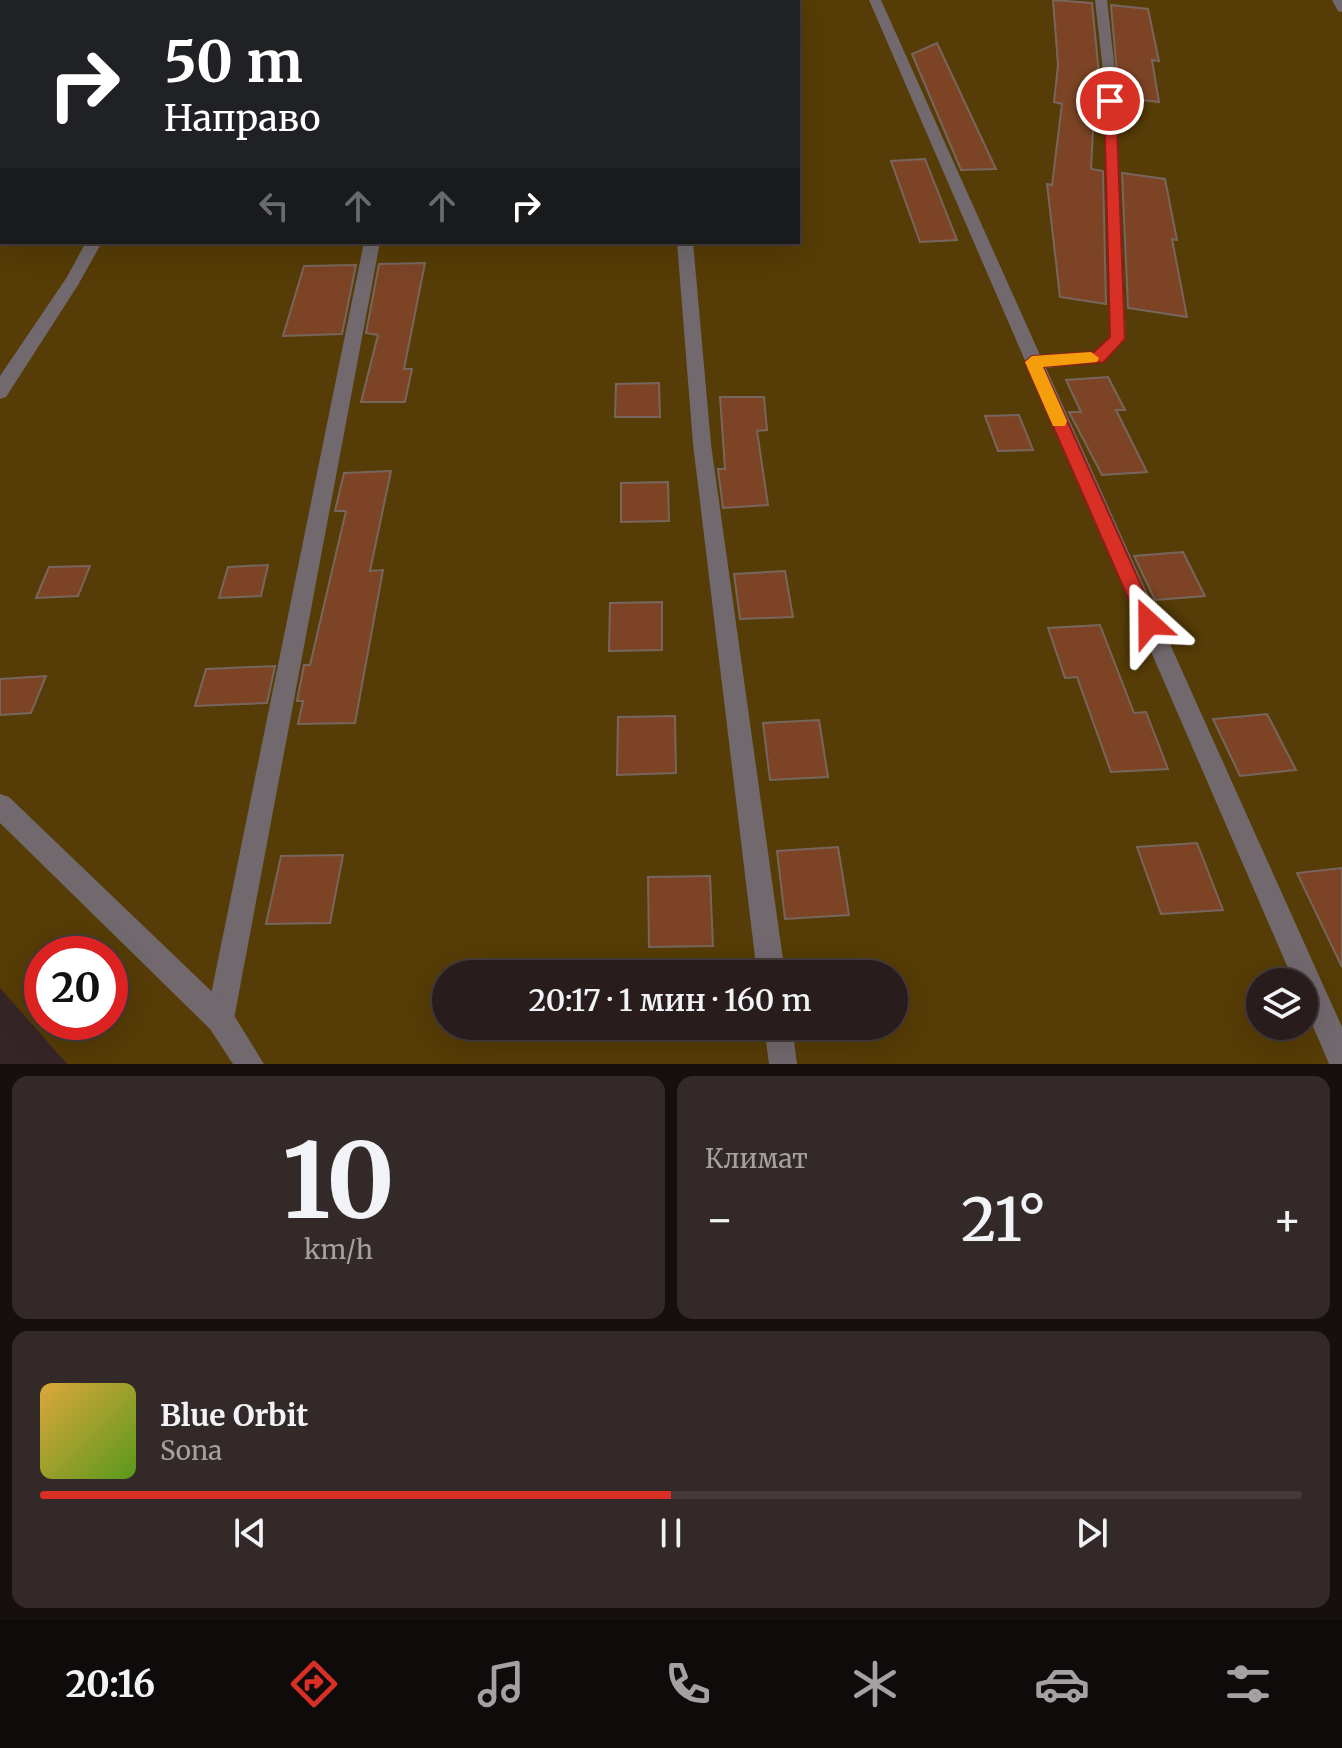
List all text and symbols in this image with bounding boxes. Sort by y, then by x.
text: 50 m [164,27,303,97]
icon: right [32,32,136,136]
pin [1076,67,1144,135]
icon: arrive [1088,79,1132,123]
text: Направо [164,96,320,141]
icon: left [252,184,296,228]
icon: ahead [336,184,380,228]
icon: ahead [420,184,464,228]
icon: right [504,184,548,228]
position arrow [1107,581,1191,665]
speed limit sign: 20 [24,936,128,1040]
map controls [1246,968,1318,1040]
button: layers [1246,968,1318,1040]
text: 20:17 · 1 мин · 160 m [529,981,811,1019]
text: 10 [282,1116,395,1246]
text: Климат [705,1142,808,1175]
text: 21° [961,1182,1046,1257]
text: − [705,1192,734,1247]
text: + [1273,1192,1302,1247]
text: km/h [304,1233,373,1266]
text: Blue Orbit [160,1396,308,1434]
text: Sona [160,1434,222,1467]
icon: previous [228,1511,272,1555]
icon: pause [649,1511,693,1555]
icon: next [1070,1511,1114,1555]
icon: directions [286,1656,342,1712]
icon: music [473,1656,529,1712]
icon: phone [660,1656,716,1712]
icon: climate [847,1656,903,1712]
icon: car [1034,1656,1090,1712]
icon: filters [1220,1656,1276,1712]
text: 20:16 [65,1662,155,1707]

